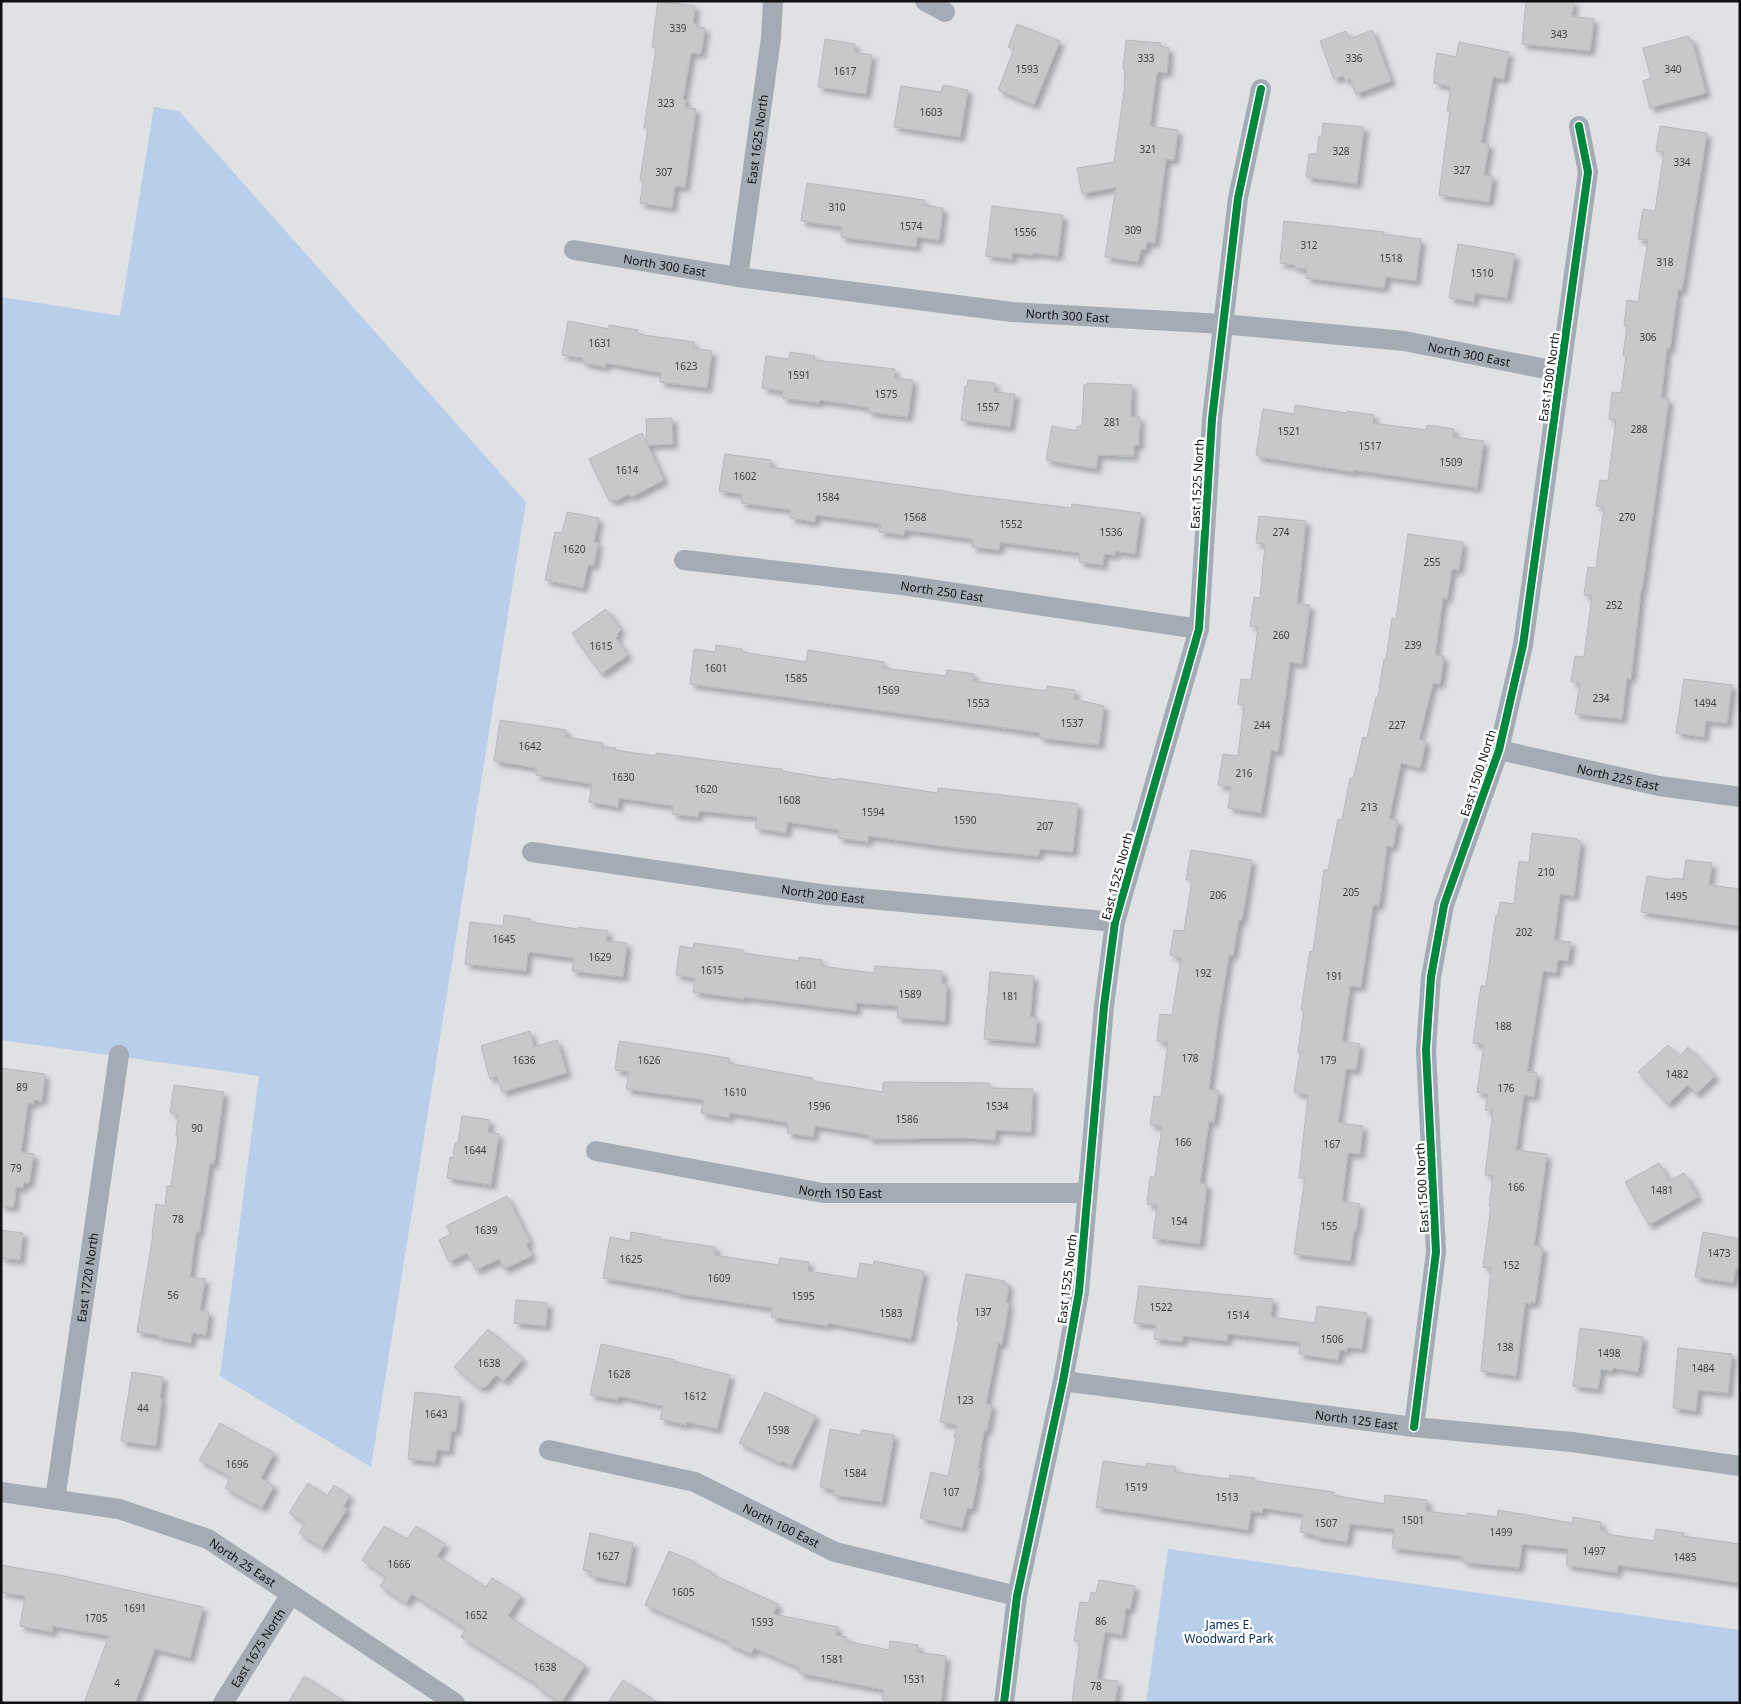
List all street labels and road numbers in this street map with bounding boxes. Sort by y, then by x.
street label: East 1625 North [742,93,772,185]
street label: North 300 East [622,250,708,280]
street label: North 300 East [1025,304,1110,326]
street label: East 1500 North [1534,331,1564,423]
street label: North 300 East [1427,337,1512,370]
street label: East 1525 North [1186,438,1208,530]
street label: North 250 East [900,576,985,606]
street label: East 1500 North [1456,727,1500,819]
street label: North 225 East [1575,759,1661,794]
street label: East 1525 North [1097,830,1137,922]
street label: North 200 East [780,880,866,907]
street label: East 1500 North [1411,1142,1433,1234]
street label: North 150 East [797,1180,883,1202]
street label: East 1720 North [72,1231,102,1323]
street label: East 1525 North [1053,1233,1081,1325]
street label: North 125 East [1314,1406,1400,1433]
street label: North 100 East [740,1499,823,1552]
street label: North 25 East [206,1534,280,1591]
street label: East 1675 North [226,1605,289,1691]

